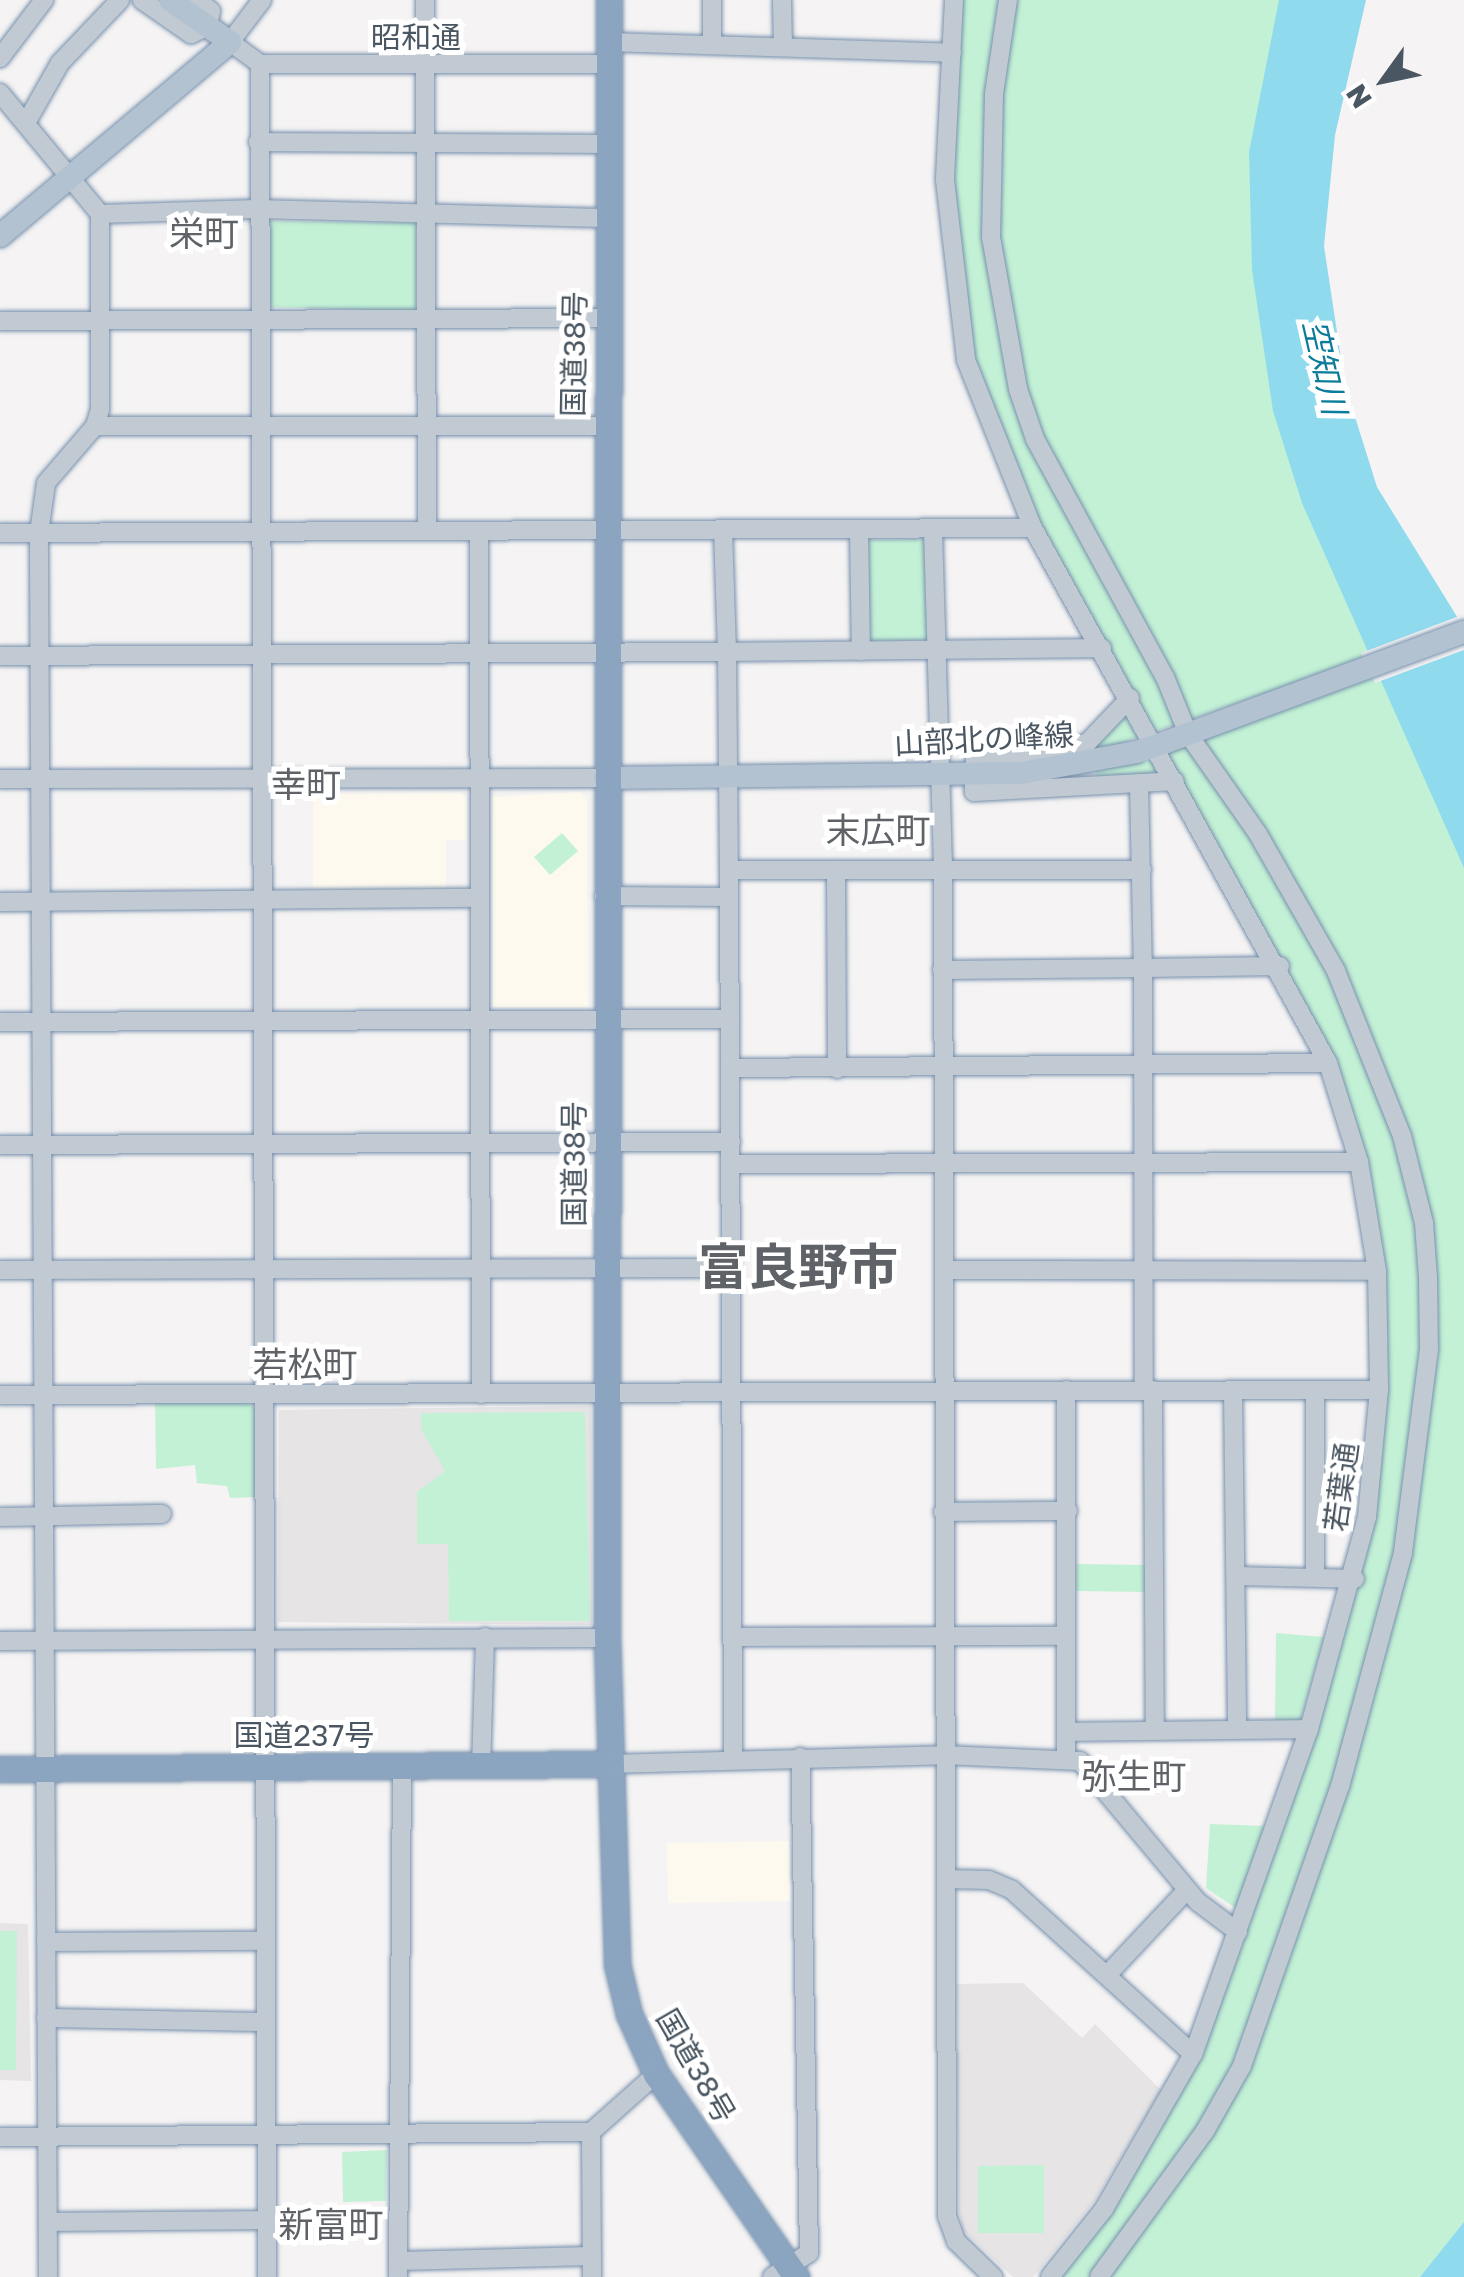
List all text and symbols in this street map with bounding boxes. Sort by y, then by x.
street label: 昭和通 [371,19,461,55]
north arrow [1334,30,1434,130]
text: N [1339,79,1378,115]
district label: 栄町 [169,212,239,254]
street label: 国道38号 [555,291,593,417]
water label: 空知川 [1295,316,1355,418]
street label: 山部北の峰線 [893,716,1075,762]
district label: 幸町 [271,763,341,805]
district label: 末広町 [826,809,930,851]
street label: 国道38号 [556,1101,592,1227]
district label: 富良野市 [698,1237,898,1297]
district label: 若松町 [253,1343,357,1385]
street label: 若葉通 [1317,1440,1365,1534]
street label: 国道237号 [234,1717,374,1753]
district label: 弥生町 [1082,1755,1186,1797]
street label: 国道38号 [649,2003,743,2129]
district label: 新富町 [279,2203,383,2245]

